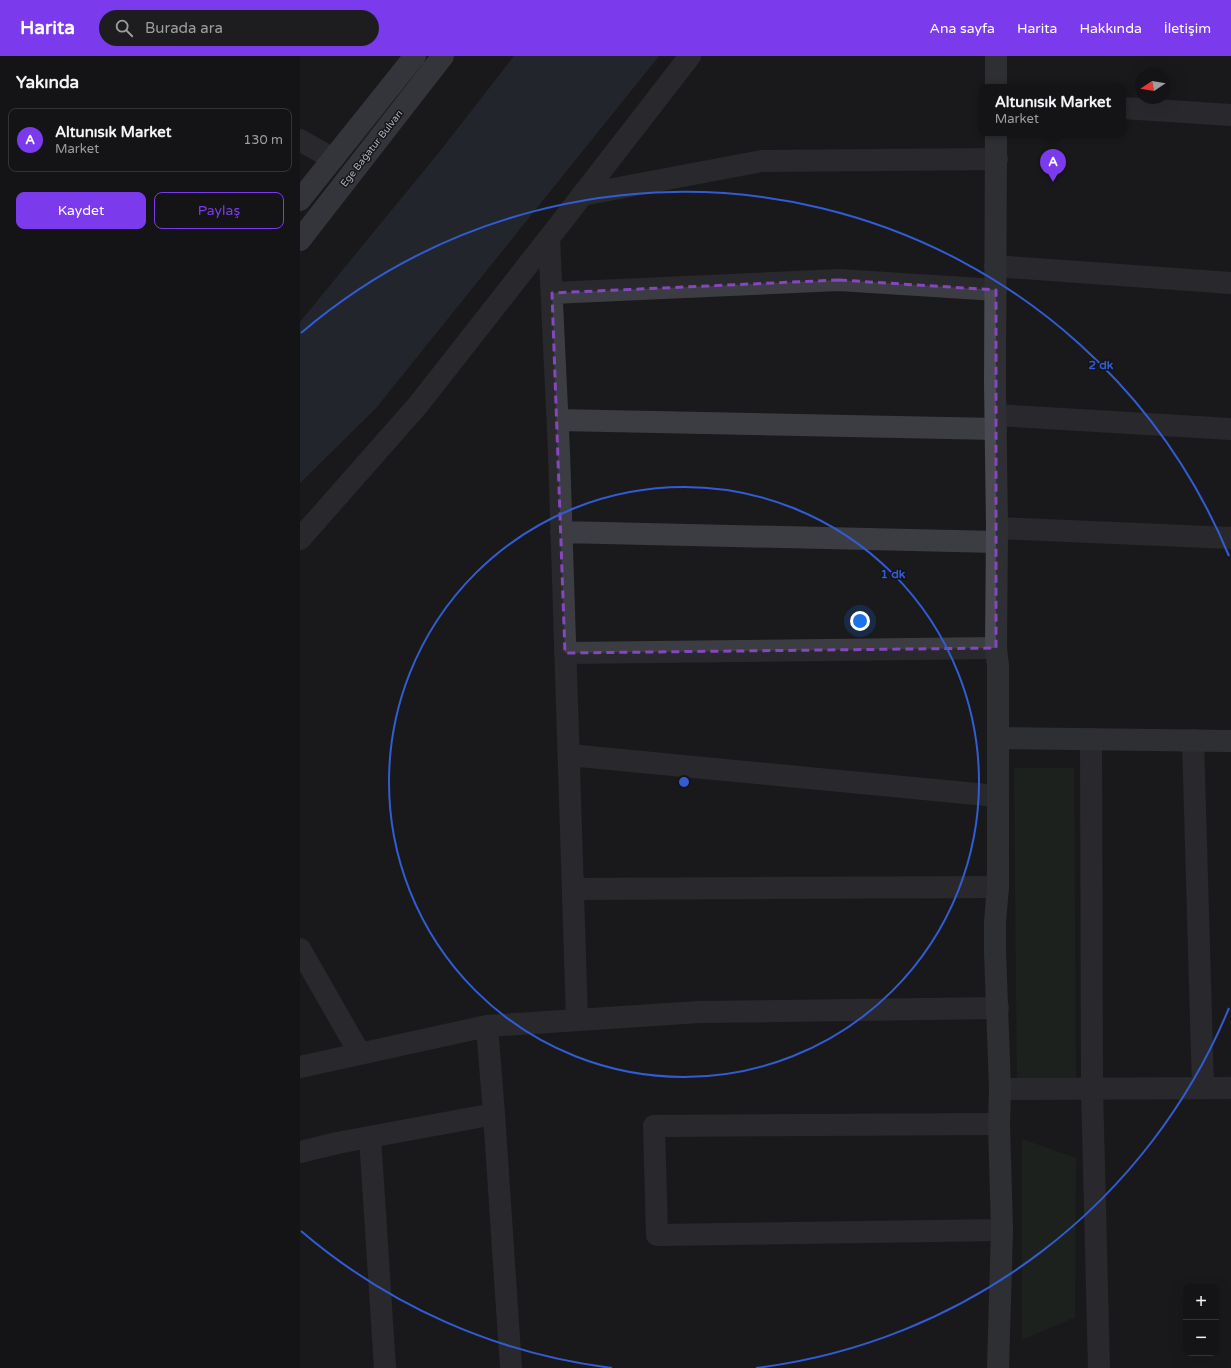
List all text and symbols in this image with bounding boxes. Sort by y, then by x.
search box [99,10,379,46]
text: Harita [20,17,75,39]
icon: search [113,17,135,39]
text: Burada ara [145,19,223,37]
text: Ana sayfa [930,20,995,37]
text: Harita [1017,20,1057,37]
text: Hakkında [1079,20,1142,37]
text: İletişim [1164,20,1211,37]
north arrow [1135,68,1171,104]
text: Yakında [16,72,79,93]
popup [980,84,1126,136]
text: Altunısık Market [995,93,1111,111]
street label: Ege Bağatur Bulvarı [338,108,405,189]
text: Market [995,111,1039,127]
text: Altunısık Market [55,123,172,141]
text: A [25,132,35,148]
text: 130 m [243,132,283,148]
text: Market [55,141,99,157]
pin: A [1040,149,1066,182]
button: Kaydet [16,192,146,229]
button: Paylaş [154,192,284,229]
text: 2 dk [1089,358,1114,372]
text: 1 dk [881,567,906,581]
your location [850,611,870,631]
centre of rings [677,775,691,789]
map controls [1183,1284,1219,1356]
button: + [1183,1284,1219,1320]
button: − [1183,1320,1219,1356]

